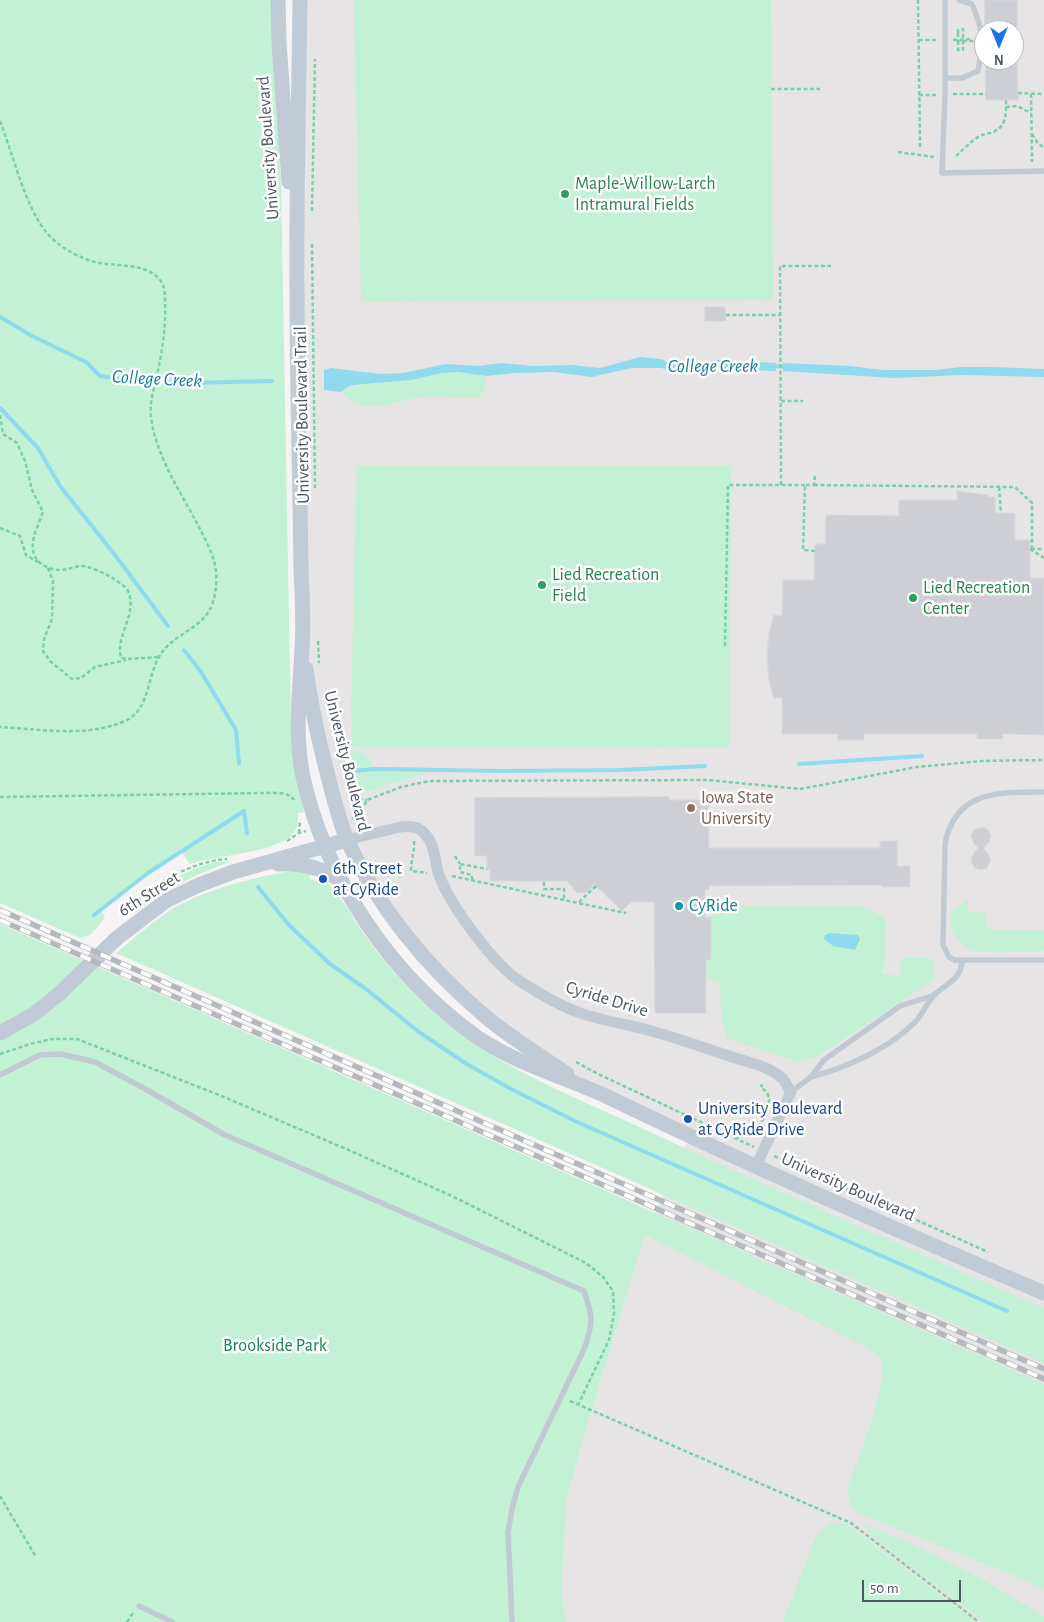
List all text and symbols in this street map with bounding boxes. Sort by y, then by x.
north arrow [974,20,1024,70]
text: N [994,52,1004,66]
street label: University Boulevard [252,75,284,221]
place label: Maple-Willow-Larch Intramural Fields [575,173,716,215]
marker: Maple-Willow-Larch Intramural Fields [559,188,571,200]
street label: University Boulevard Trail [290,326,314,504]
water label: College Creek [668,355,758,377]
water label: College Creek [111,365,203,393]
place label: Lied Recreation Field [552,564,659,606]
place label: Lied Recreation Center [923,577,1030,620]
marker: Lied Recreation Field [536,579,548,591]
marker: Lied Recreation Center [907,592,919,604]
street label: University Boulevard [319,688,375,834]
place label: Iowa State University [701,787,774,830]
marker: Iowa State University [685,802,697,814]
place label: 6th Street at CyRide [333,858,402,901]
street label: 6th Street [114,867,184,921]
marker: 6th Street at CyRide [317,873,329,885]
place label: CyRide [689,895,738,917]
marker: CyRide [673,900,685,912]
street label: Cyride Drive [563,976,651,1022]
place label: University Boulevard at CyRide Drive [698,1098,842,1140]
marker: University Boulevard at CyRide Drive [682,1113,694,1125]
street label: University Boulevard [778,1148,918,1226]
park label: Brookside Park [223,1335,327,1357]
scale bar [864,1570,963,1602]
text: 50 m [870,1581,899,1596]

